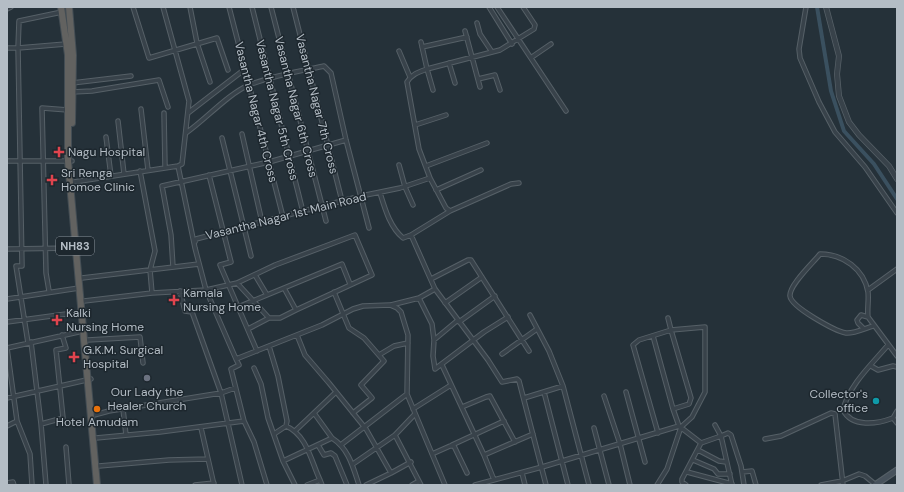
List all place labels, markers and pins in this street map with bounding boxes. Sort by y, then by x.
place label: Nagu Hospital [68,144,145,160]
marker: Nagu Hospital [53,146,65,158]
place label: Sri Renga Homoe Clinic [61,165,135,195]
marker: Sri Renga Homoe Clinic [46,174,58,186]
place label: Kamala Nursing Home [183,285,261,315]
marker: Kamala Nursing Home [168,294,180,306]
place label: Kalki Nursing Home [66,305,144,335]
marker: Kalki Nursing Home [51,314,63,326]
place label: G.K.M. Surgical Hospital [83,342,163,372]
marker: G.K.M. Surgical Hospital [68,351,80,363]
marker: Our Lady the Healer Church [142,373,152,383]
place label: Our Lady the Healer Church [108,384,187,414]
place label: Collector's office [809,386,868,416]
marker: Collector's office [871,396,881,406]
marker: Hotel Amudam [92,404,102,414]
place label: Hotel Amudam [56,414,138,430]

